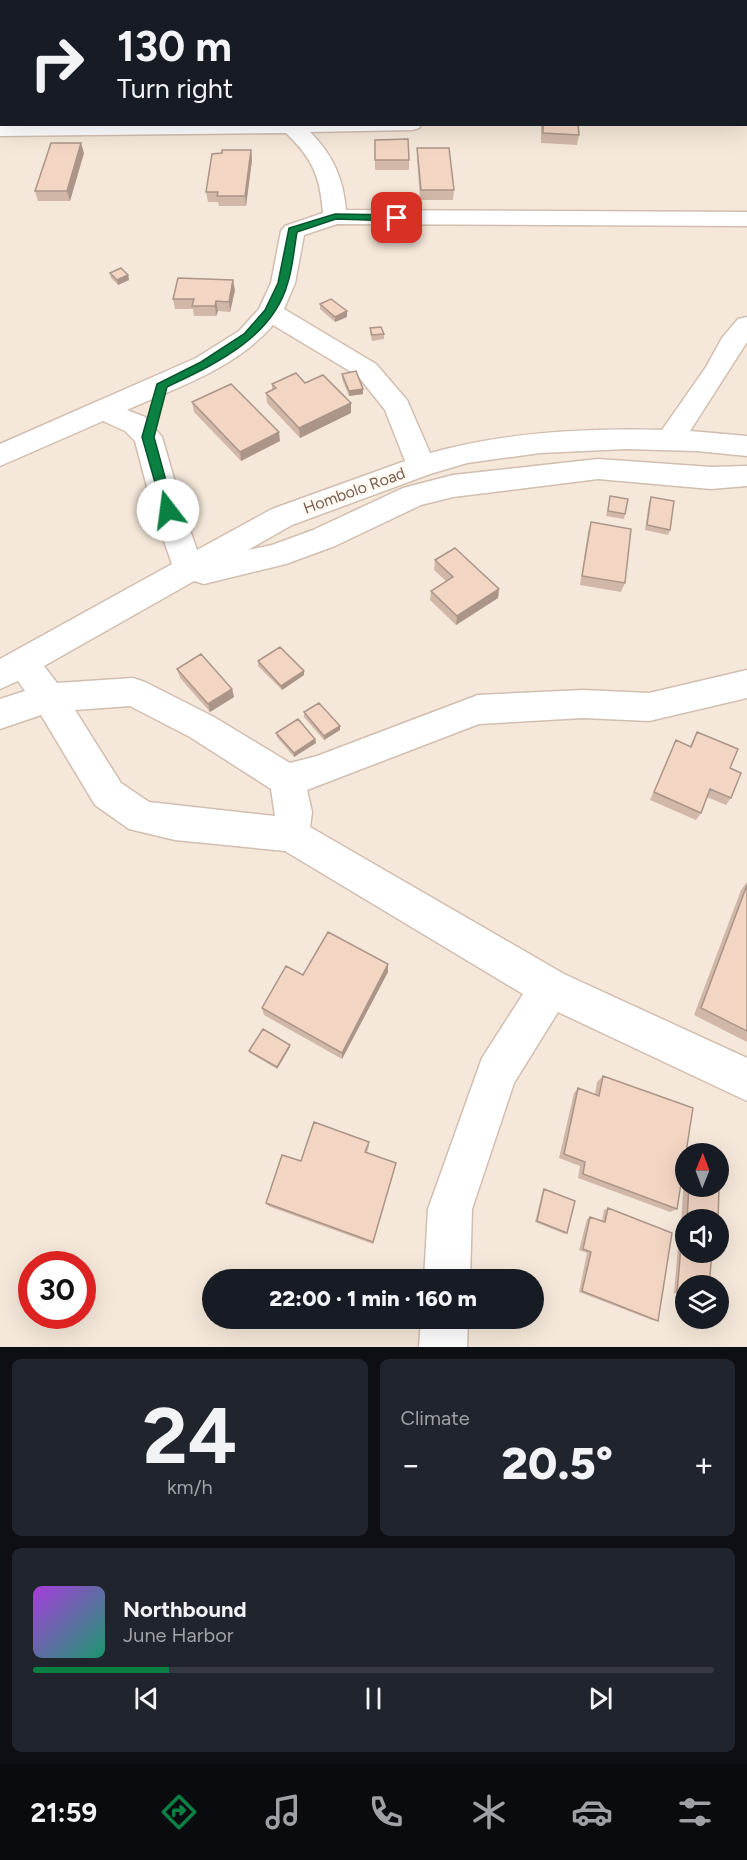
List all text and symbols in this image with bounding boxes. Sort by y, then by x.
text: 130 m [117,21,232,72]
icon: right [18,24,96,102]
text: Turn right [117,72,233,105]
pin [371,192,422,243]
icon: arrive [380,201,413,234]
street label: Hombolo Road [301,463,408,518]
position arrow [136,478,200,542]
north arrow [675,1143,729,1197]
map controls [675,1143,729,1329]
button: sound [675,1209,729,1263]
speed limit sign: 30 [18,1251,96,1329]
button: layers [675,1275,729,1329]
text: 22:00 · 1 min · 160 m [269,1285,477,1312]
text: 24 [142,1389,237,1483]
text: Climate [401,1406,470,1430]
text: 20.5° [502,1436,613,1490]
text: − [401,1445,421,1484]
text: + [693,1445,714,1484]
text: km/h [167,1475,213,1499]
text: Northbound [123,1596,247,1623]
text: June Harbor [123,1623,234,1647]
icon: previous [130,1682,163,1715]
icon: pause [357,1682,390,1715]
icon: next [584,1682,617,1715]
icon: directions [158,1791,200,1833]
icon: music [262,1791,304,1833]
icon: phone [365,1791,407,1833]
icon: climate [468,1791,510,1833]
icon: car [571,1791,613,1833]
icon: filters [674,1791,716,1833]
text: 21:59 [31,1796,97,1829]

